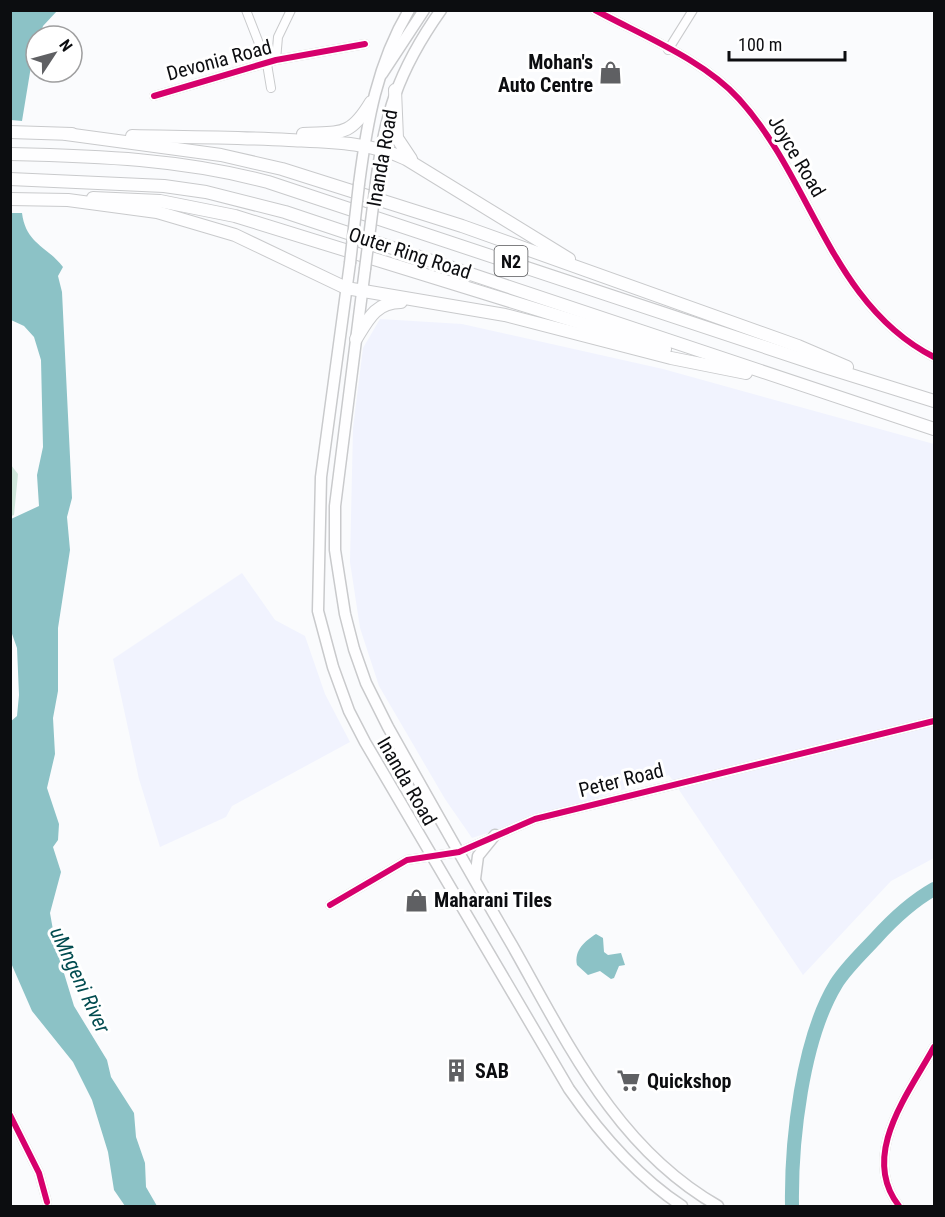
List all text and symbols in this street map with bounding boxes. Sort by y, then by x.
north arrow [24,24,84,84]
scale bar [729,24,844,62]
street label: Devonia Road [164,34,274,86]
text: 100 m [738,34,782,55]
text: N [55,36,76,55]
place label: Mohan's Auto Centre [498,50,593,97]
shop icon: Mohan's Auto Centre [598,60,624,86]
street label: Inanda Road [362,108,402,208]
street label: Joyce Road [763,111,831,201]
street label: Outer Ring Road [346,222,474,284]
road number: N2 [494,246,528,276]
street label: Inanda Road [372,732,442,830]
street label: Peter Road [576,758,666,802]
shop icon: Maharani Tiles [403,887,429,913]
place label: Maharani Tiles [434,888,552,912]
water label: uMngeni River [45,923,115,1037]
building icon: SAB [444,1058,470,1084]
place label: SAB [475,1059,509,1083]
supermarket icon: Quickshop [616,1068,642,1094]
place label: Quickshop [647,1069,732,1093]

